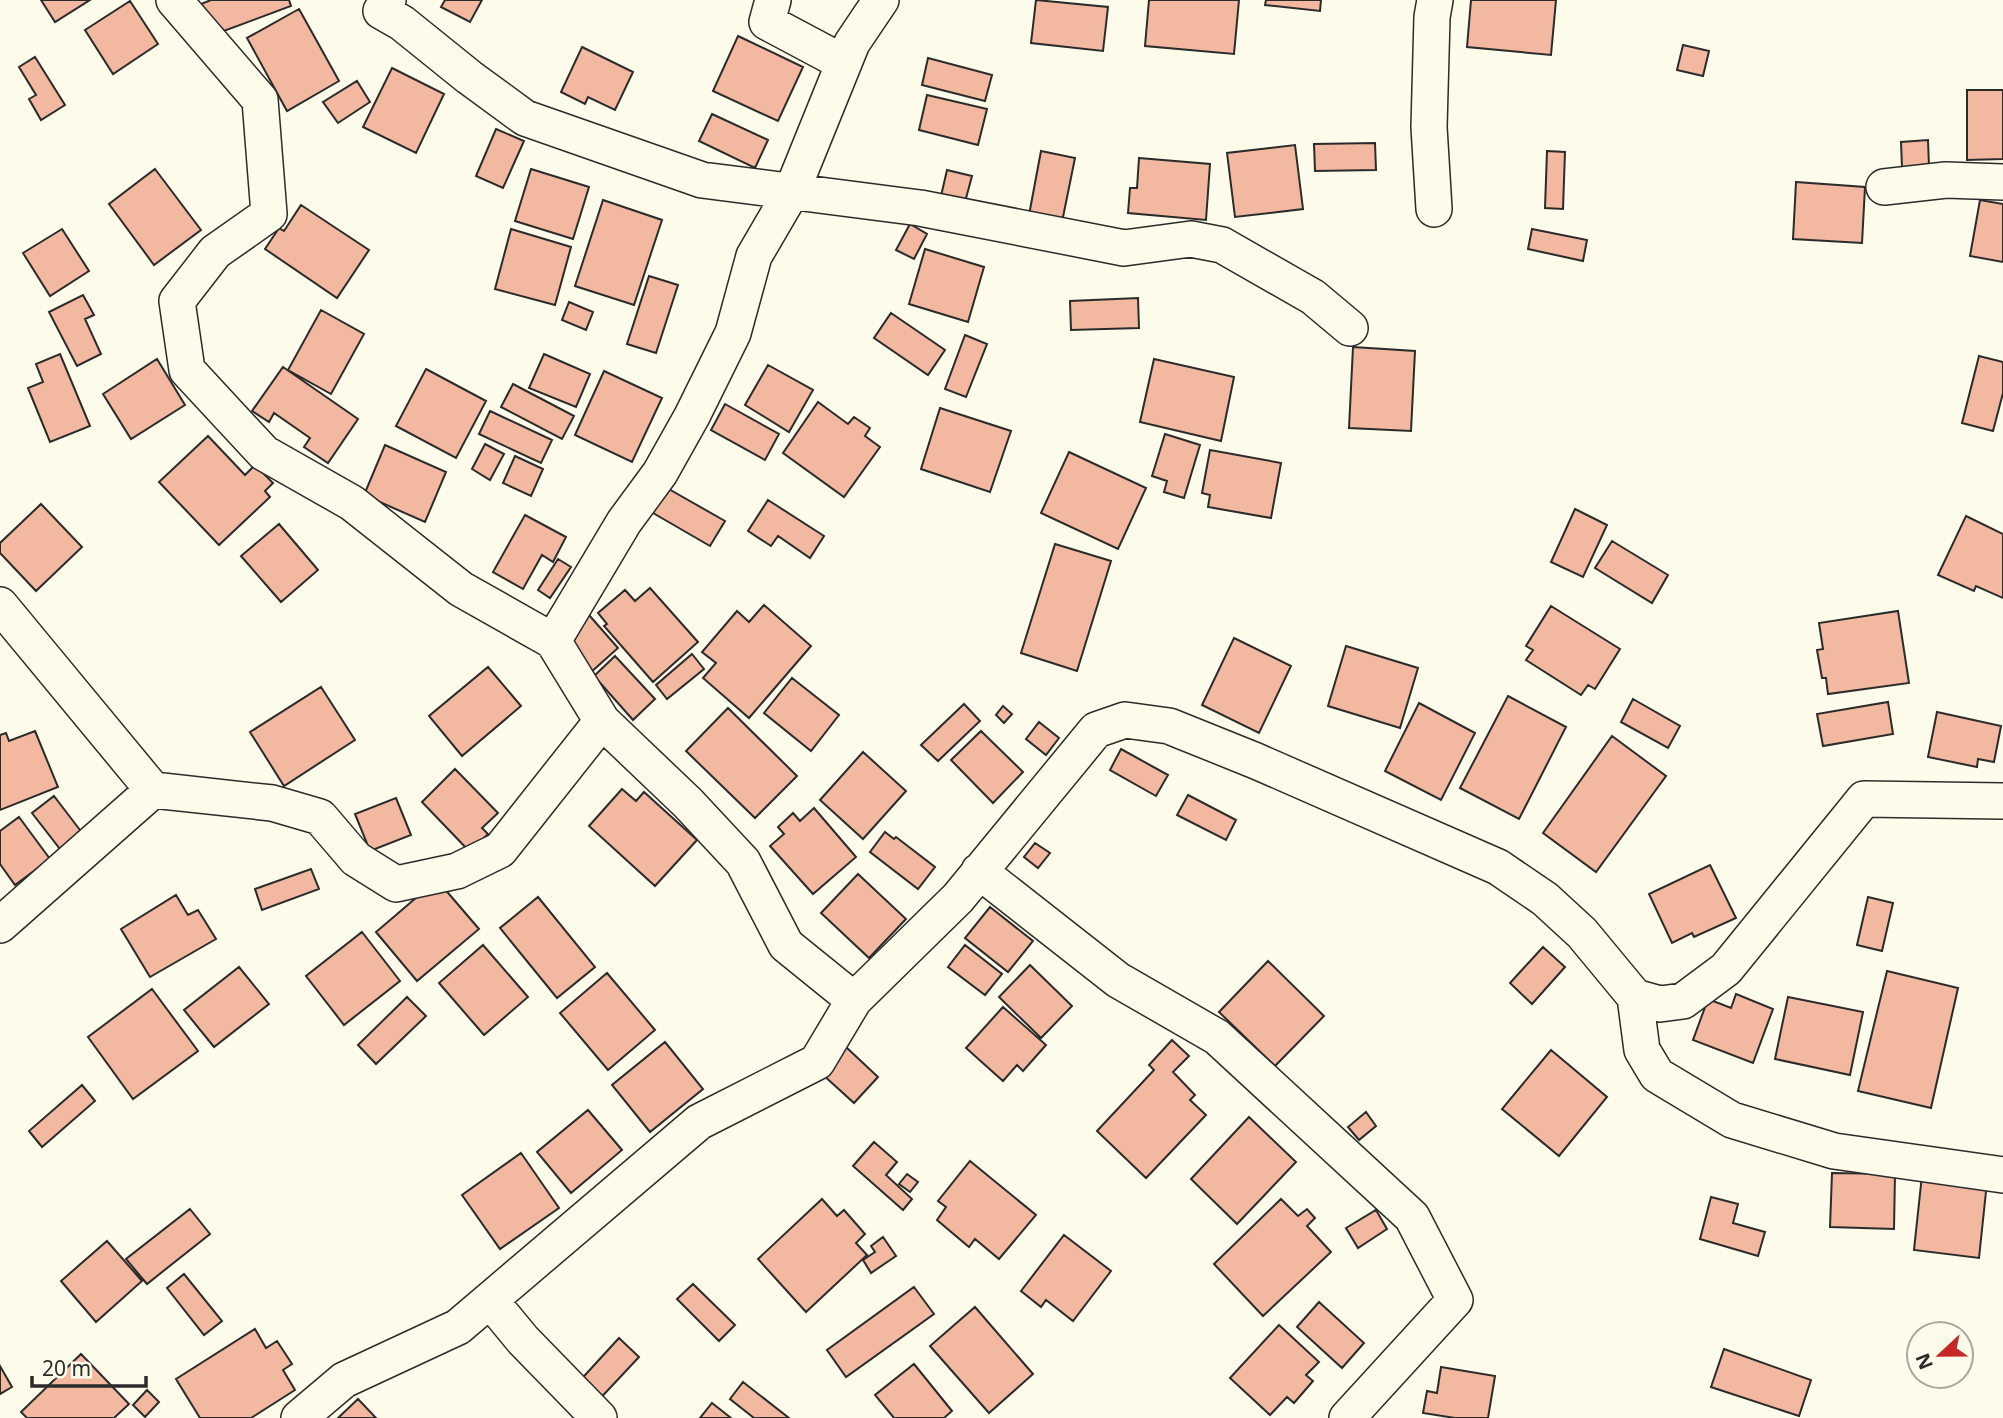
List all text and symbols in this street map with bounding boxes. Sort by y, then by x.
north arrow [1905,1320,1975,1390]
scale bar [32,1344,145,1388]
text: N [1909,1349,1939,1373]
text: 20 m [42,1354,91,1382]

